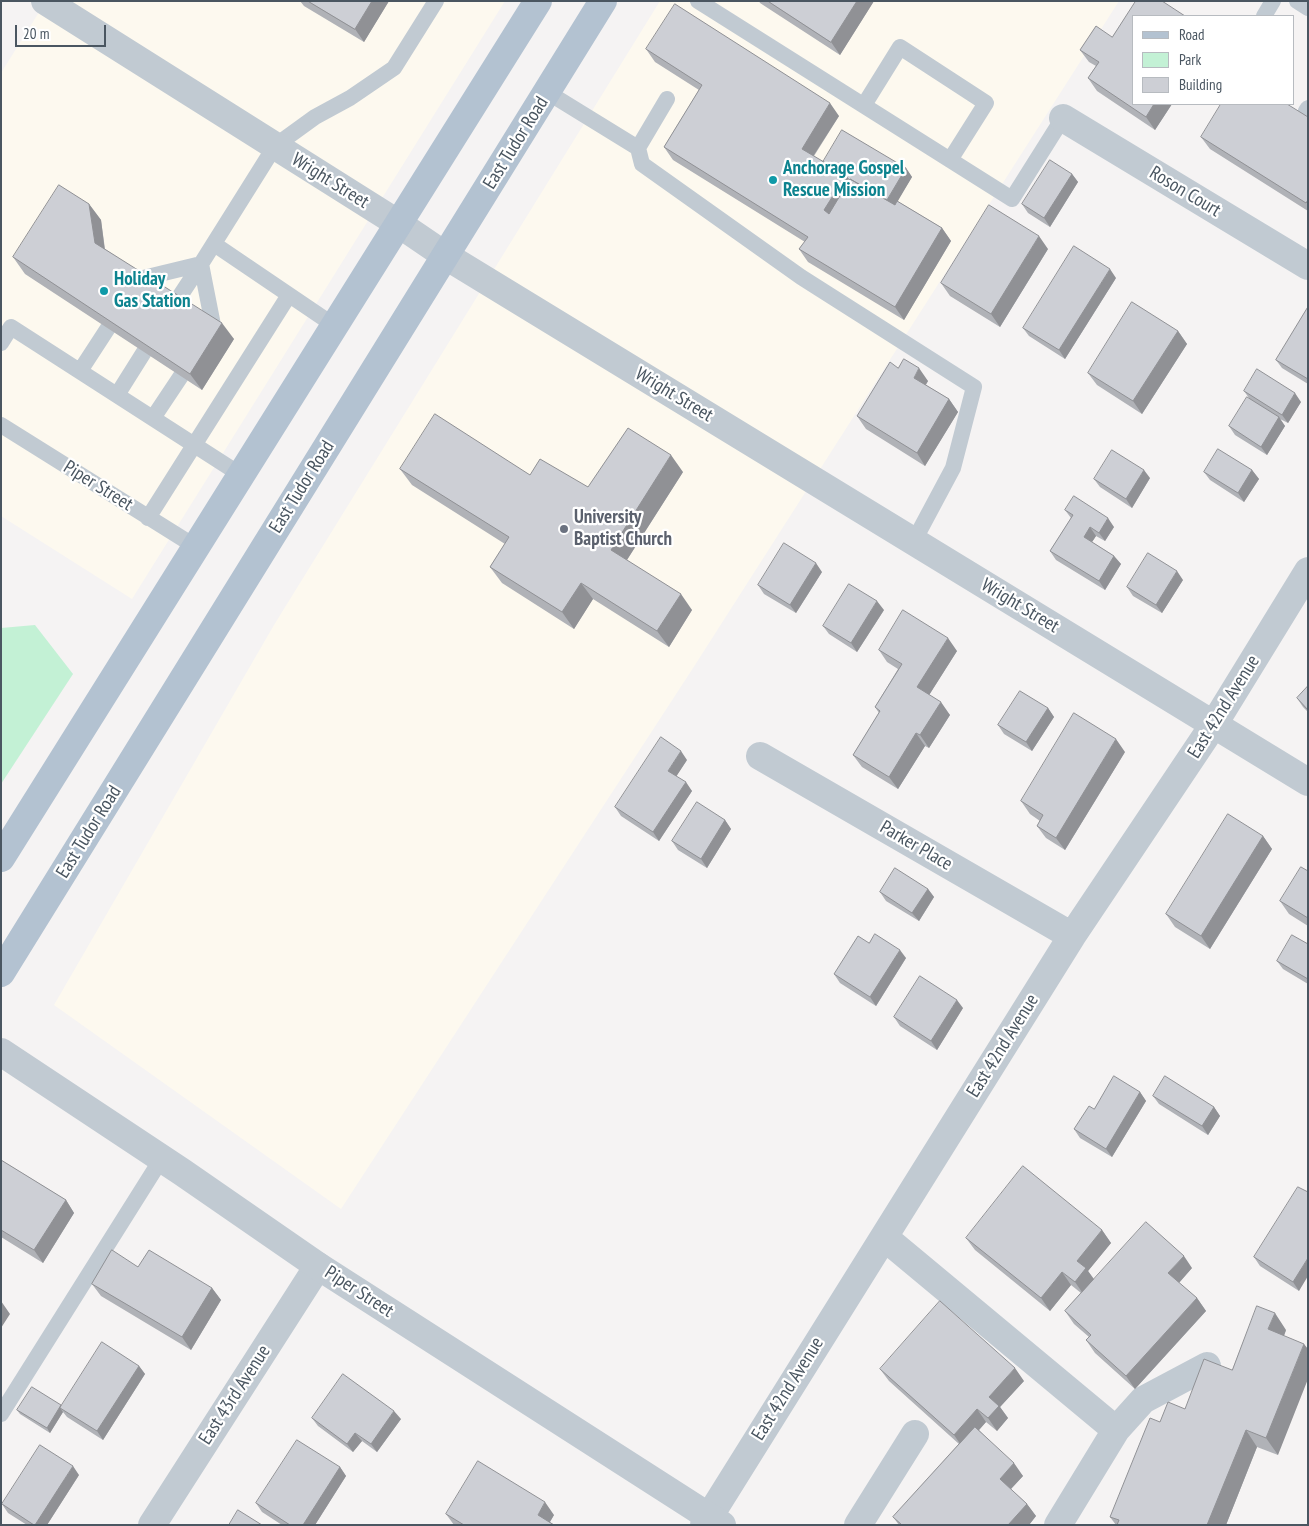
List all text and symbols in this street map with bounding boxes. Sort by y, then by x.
scale bar [18,15,109,47]
legend [1132,15,1294,105]
text: 20 m [23,24,49,43]
text: Road [1179,25,1205,44]
text: Park [1179,50,1201,69]
text: Building [1179,75,1222,94]
street label: East Tudor Road [479,93,553,193]
street label: Wright Street [287,148,373,214]
place label: Anchorage Gospel Rescue Mission [783,158,904,202]
street label: Roson Court [1145,162,1225,222]
marker: Anchorage Gospel Rescue Mission [767,174,779,186]
place label: Holiday Gas Station [114,269,190,313]
marker: Holiday Gas Station [98,285,110,297]
street label: Wright Street [631,363,717,427]
street label: East Tudor Road [265,437,339,537]
street label: Piper Street [59,456,137,516]
place label: University Baptist Church [574,507,672,551]
marker: University Baptist Church [558,523,570,535]
street label: Wright Street [977,574,1063,638]
street label: East 42nd Avenue [1183,651,1265,763]
street label: East Tudor Road [52,782,126,882]
street label: Parker Place [876,816,956,876]
street label: East 42nd Avenue [962,990,1044,1102]
street label: Piper Street [320,1261,398,1323]
street label: East 42nd Avenue [747,1333,829,1445]
street label: East 43rd Avenue [194,1341,276,1449]

